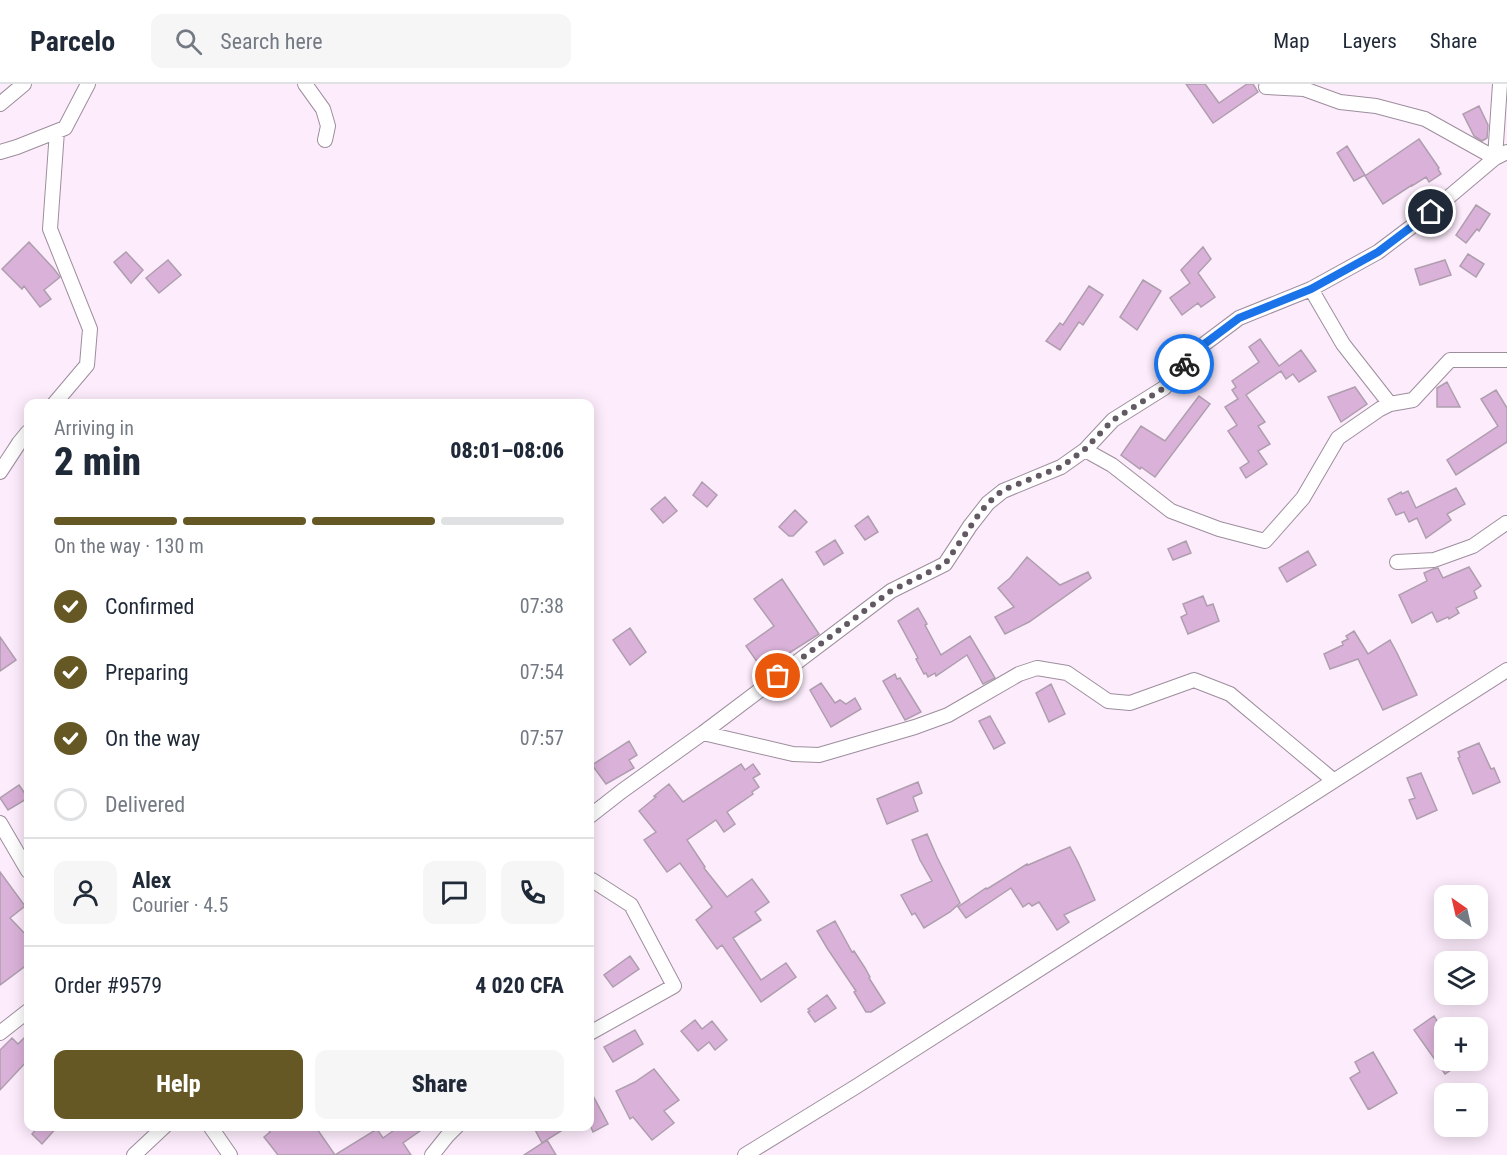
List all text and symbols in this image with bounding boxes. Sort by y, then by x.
search box [151,14,571,68]
text: Parcelo [30,25,115,58]
icon: search [172,25,205,58]
text: Search here [220,29,323,54]
text: Map [1273,29,1310,53]
text: Layers [1343,29,1397,53]
text: Share [1430,29,1477,53]
pin [1405,186,1456,237]
icon: home [1414,195,1447,228]
courier [1154,334,1214,394]
icon: bike [1168,348,1201,381]
text: Arriving in [54,416,134,440]
text: 08:01–08:06 [450,438,564,463]
text: 2 min [54,439,141,485]
text: On the way · 130 m [54,534,204,558]
icon: check [54,590,87,623]
text: Confirmed [105,594,194,619]
text: 07:38 [520,594,564,618]
pin [752,650,803,701]
icon: check [54,656,87,689]
icon: bag [761,659,794,692]
text: Preparing [105,660,189,685]
text: 07:54 [520,660,564,684]
icon: check [54,722,87,755]
text: On the way [105,726,200,751]
text: 07:57 [520,726,564,750]
text: Delivered [105,792,185,817]
button: person [54,861,117,924]
button: chat [423,861,486,924]
button: phone [501,861,564,924]
text: Alex [132,868,171,893]
north arrow [1434,885,1488,939]
map controls [1434,885,1488,1137]
text: Courier · 4.5 [132,893,228,917]
button: layers [1434,951,1488,1005]
text: Order #9579 [54,973,162,998]
text: 4 020 CFA [475,973,564,998]
button: + [1434,1017,1488,1071]
button: Help [54,1050,303,1119]
button: Share [315,1050,564,1119]
button: − [1434,1083,1488,1137]

